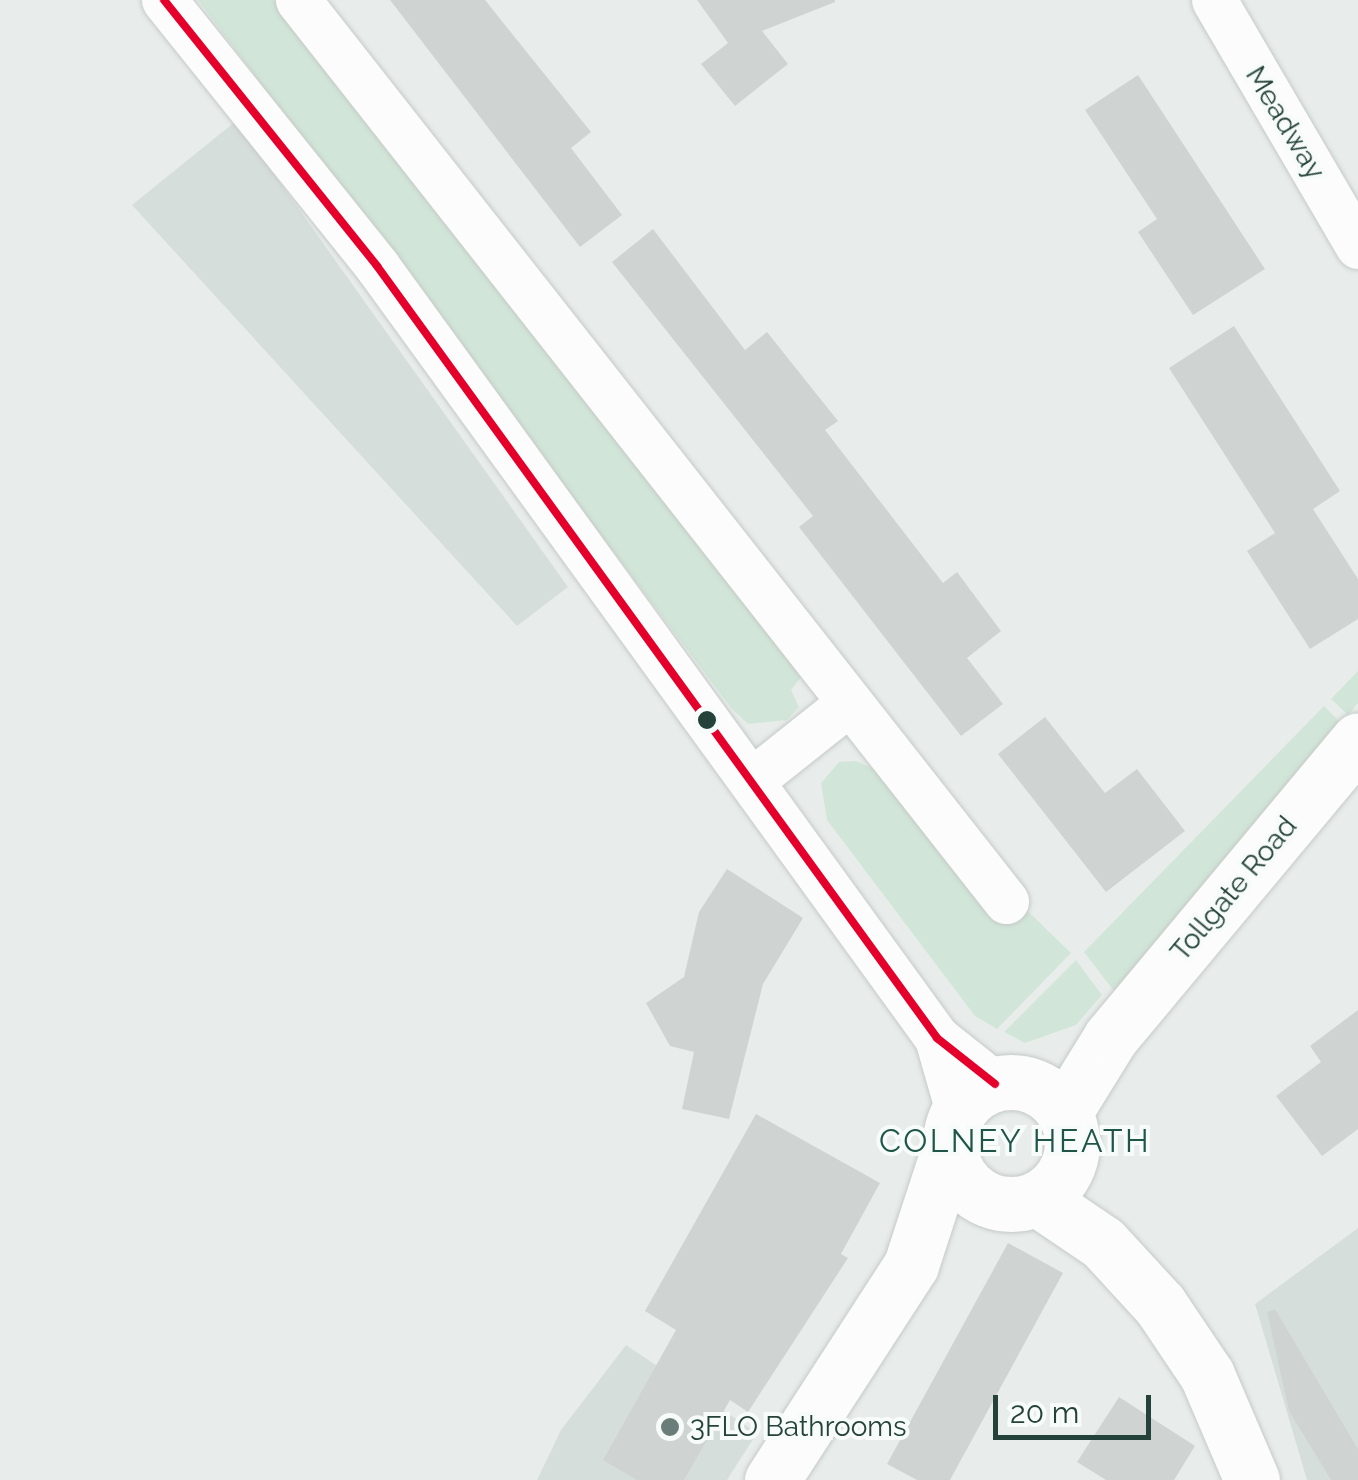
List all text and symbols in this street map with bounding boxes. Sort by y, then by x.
street label: Meadway [1238,60,1332,186]
unlabelled marker [697,710,717,730]
street label: Tollgate Road [1164,810,1304,968]
district label: COLNEY HEATH [878,1122,1152,1160]
scale bar [998,1375,1156,1437]
text: 20 m [1010,1395,1079,1430]
place label: 3FLO Bathrooms [690,1410,907,1444]
marker: 3FLO Bathrooms [659,1416,681,1438]

